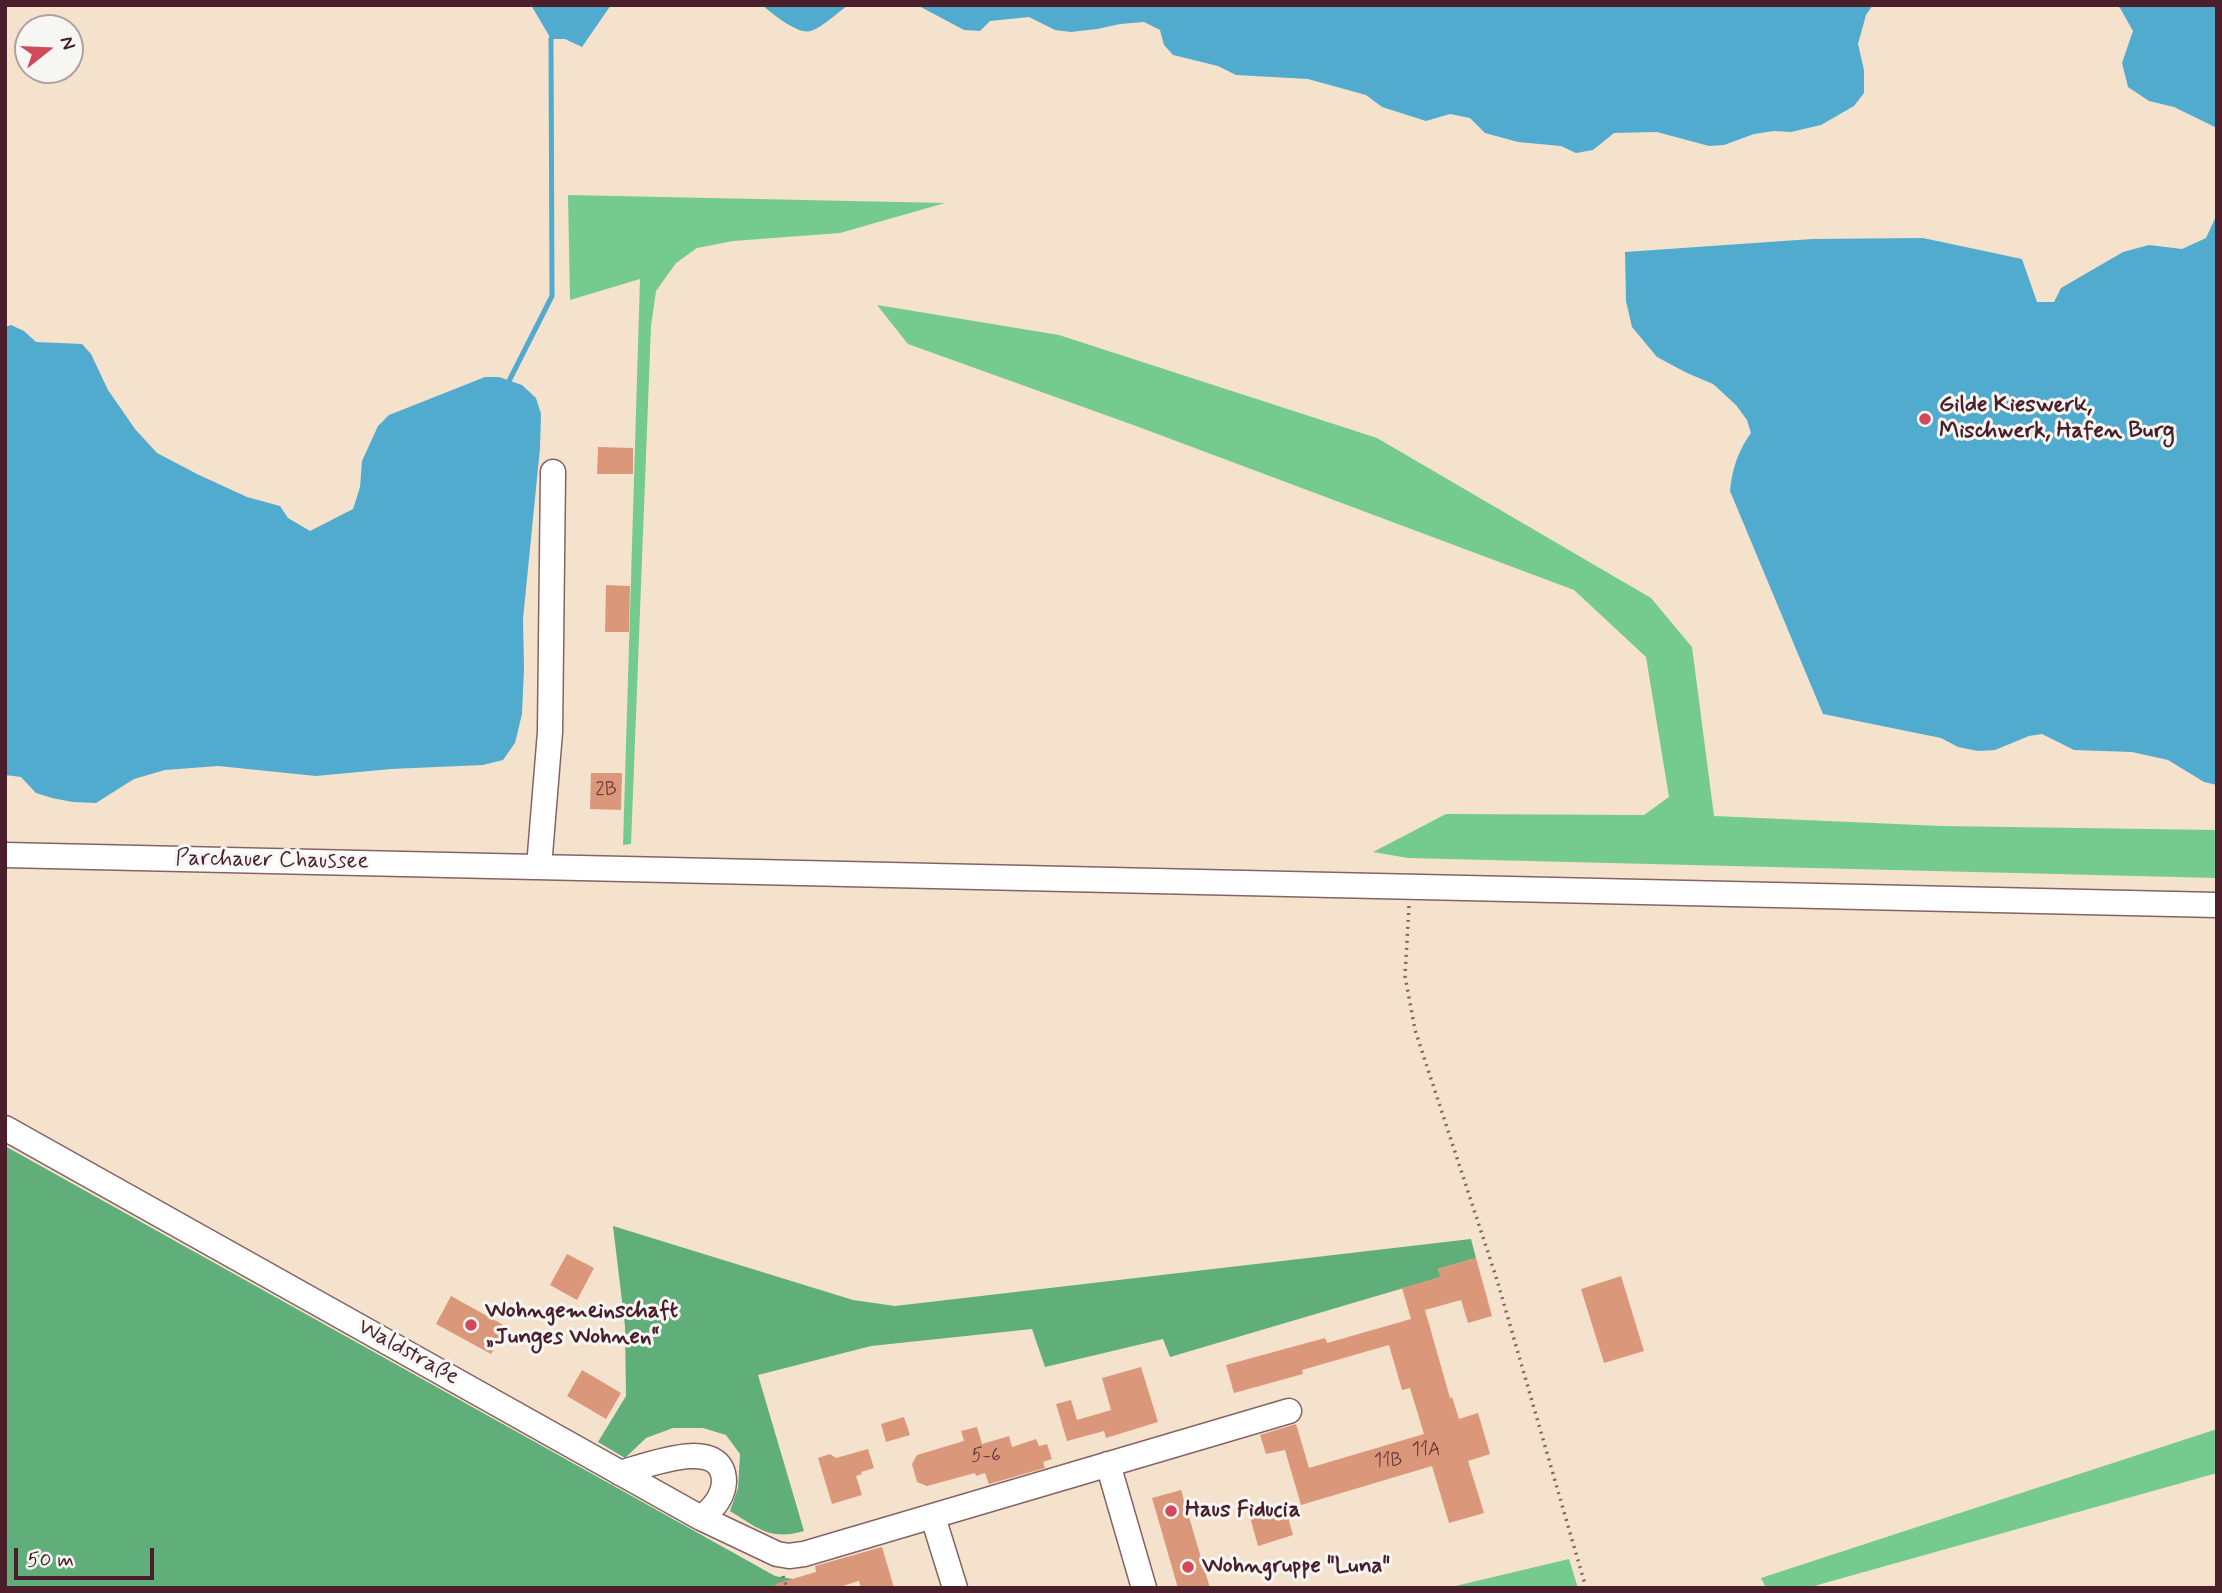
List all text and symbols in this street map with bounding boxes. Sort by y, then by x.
north arrow [14,14,84,84]
text: N [54,33,81,53]
place label: Gilde Kieswerk, Mischwerk, Hafen Burg [1939,392,2175,446]
marker: Gilde Kieswerk, Mischwerk, Hafen Burg [1917,411,1933,427]
house number: 2B [595,780,617,802]
street label: Parchauer Chaussee [175,846,369,876]
place label: Wohngemeinschaft „Junges Wohnen“ [485,1298,678,1352]
street label: Waldstraße [352,1314,464,1392]
marker: Wohngemeinschaft „Junges Wohnen“ [463,1317,479,1333]
house number: 11A [1411,1440,1441,1462]
house number: 5-6 [971,1446,1001,1468]
house number: 11B [1374,1451,1402,1473]
place label: Haus Fiducia [1185,1497,1301,1525]
marker: Haus Fiducia [1163,1503,1179,1519]
scale bar [18,1534,158,1578]
text: 50 m [27,1546,74,1574]
place label: Wohngruppe "Luna" [1202,1553,1390,1581]
marker: Wohngruppe "Luna" [1180,1559,1196,1575]

